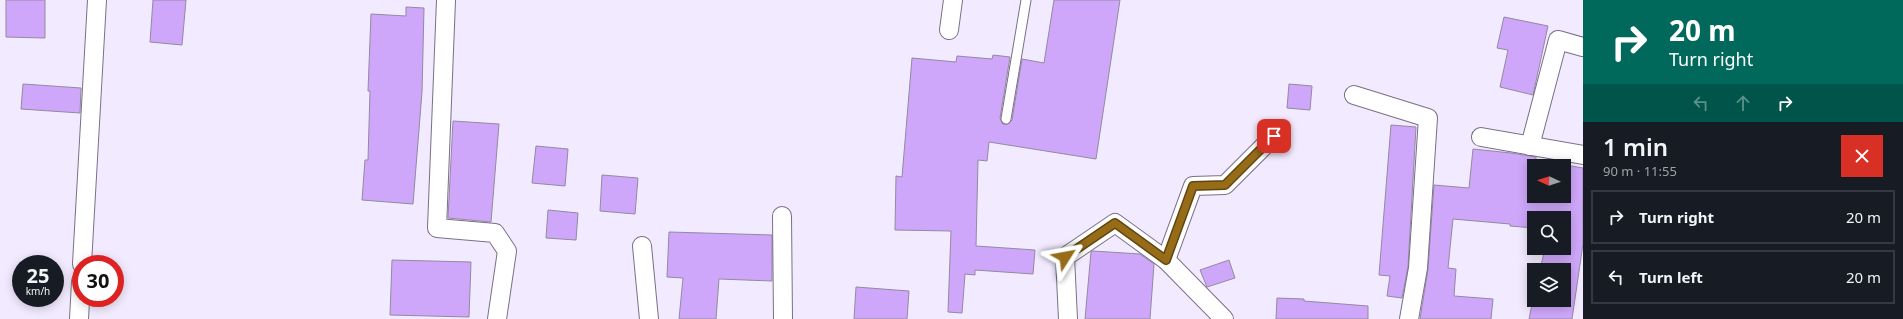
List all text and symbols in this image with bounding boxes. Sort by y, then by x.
text: 20 m [1669,11,1736,49]
icon: right [1603,16,1655,68]
text: Turn right [1669,47,1753,71]
icon: left [1690,92,1712,114]
icon: ahead [1732,92,1754,114]
icon: right [1774,92,1796,114]
pin [1257,119,1291,153]
icon: arrive [1263,125,1285,147]
text: 1 min [1603,130,1668,163]
button: close [1841,135,1883,177]
north arrow [1527,159,1571,203]
map controls [1527,159,1571,307]
text: 90 m · 11:55 [1603,162,1677,180]
icon: right [1605,206,1627,228]
text: Turn right [1639,207,1714,227]
text: 20 m [1846,207,1881,227]
button: search [1527,211,1571,255]
position arrow [1044,236,1086,278]
speed limit sign: 30 [72,255,124,307]
text: 25 [27,262,49,289]
button: layers [1527,263,1571,307]
icon: left [1605,266,1627,288]
text: Turn left [1639,267,1703,287]
text: 20 m [1846,267,1881,287]
text: km/h [26,284,50,298]

